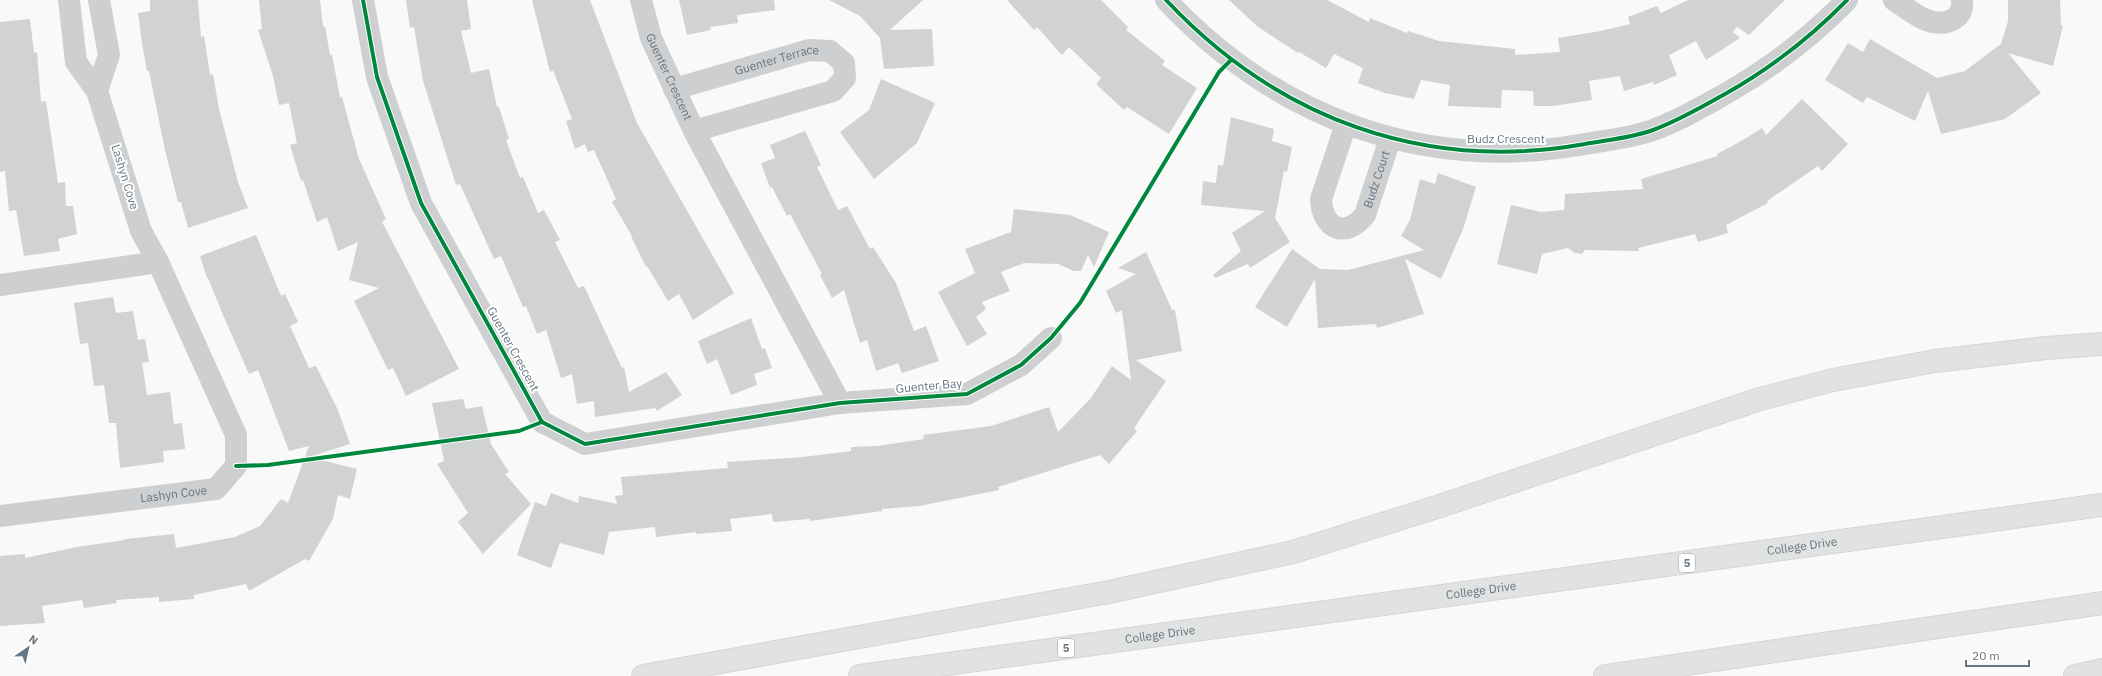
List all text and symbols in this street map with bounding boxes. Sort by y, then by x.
street label: Guenter Crescent [643,32,696,123]
street label: Guenter Terrace [733,42,820,78]
street label: Budz Crescent [1467,131,1545,146]
street label: Lashyn Cove [108,143,143,212]
street label: Budz Court [1360,148,1393,210]
street label: Guenter Crescent [484,304,543,394]
street label: Guenter Bay [895,375,963,396]
street label: Lashyn Cove [139,482,208,505]
street label: College Drive [1766,533,1839,558]
road number: 5 [1679,554,1695,572]
street label: College Drive [1445,578,1518,602]
street label: College Drive [1124,622,1197,646]
north arrow [8,628,48,668]
text: N [26,632,41,648]
road number: 5 [1058,639,1074,657]
scale bar [1966,642,2029,668]
text: 20 m [1972,648,2000,663]

